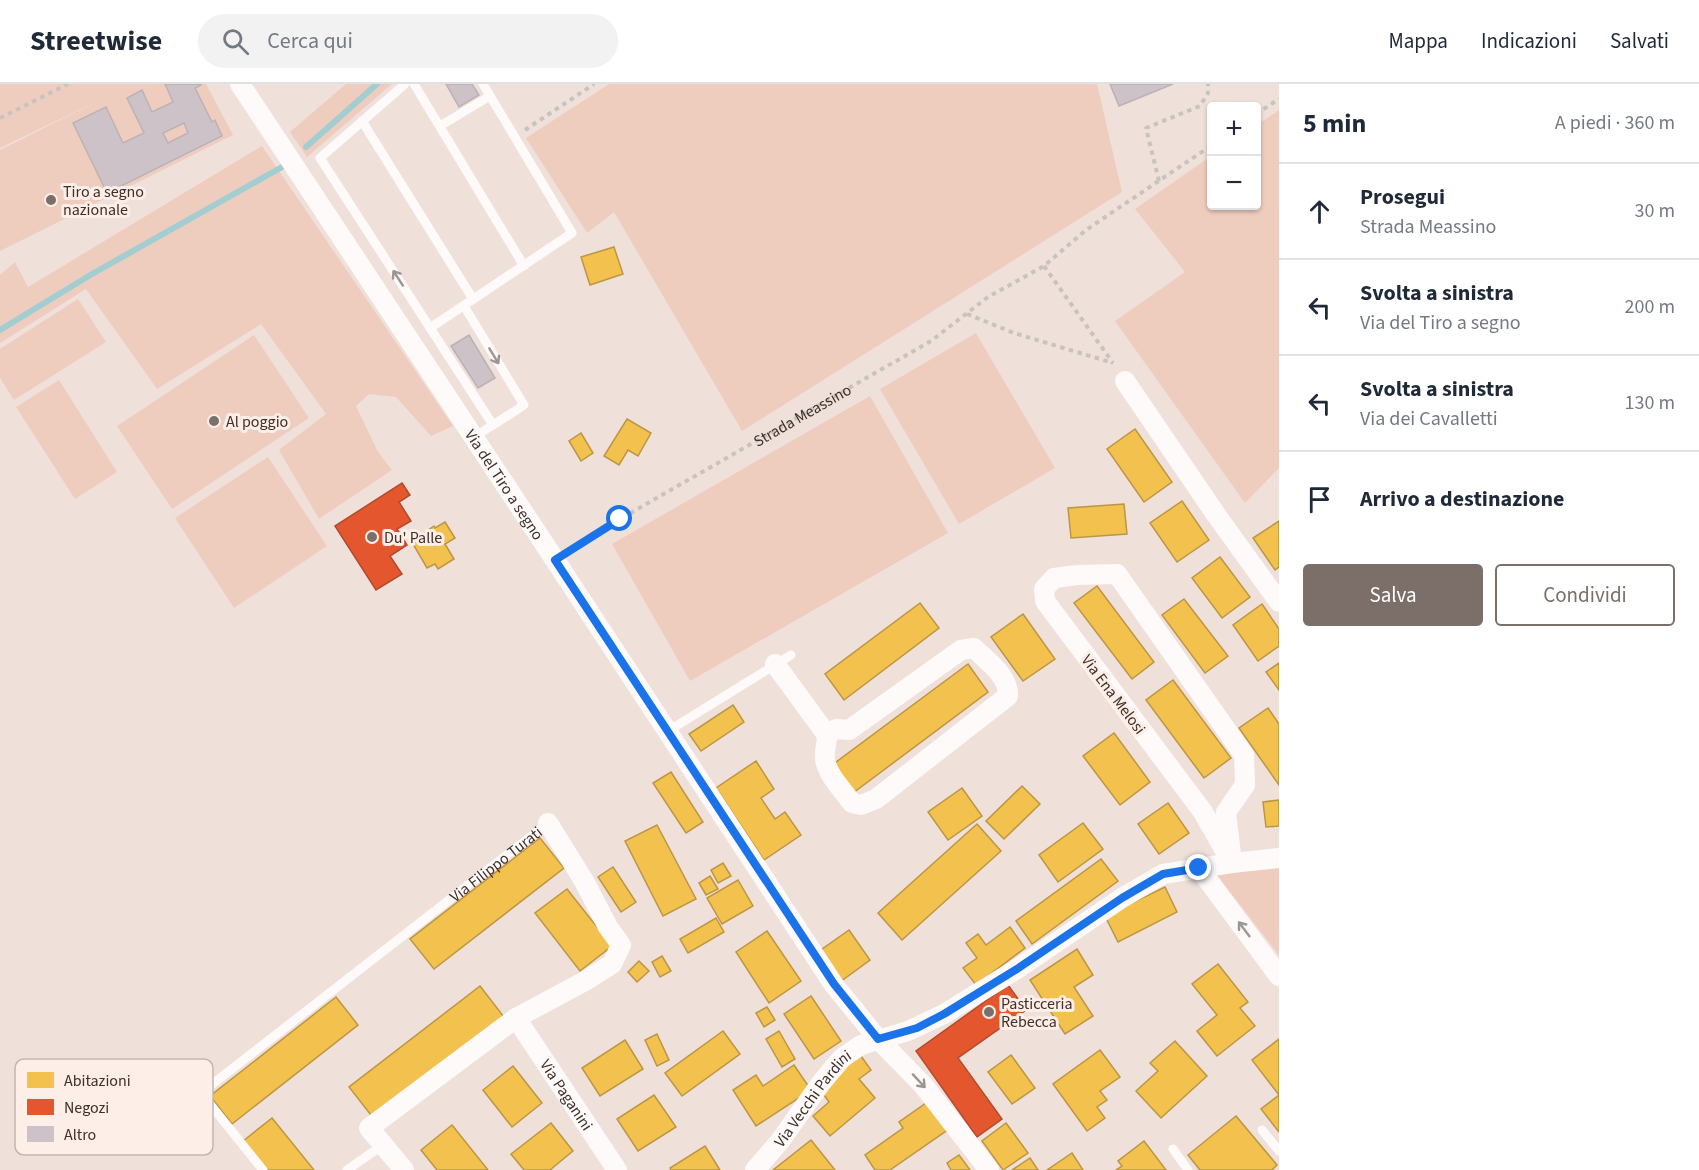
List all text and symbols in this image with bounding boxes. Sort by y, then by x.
search box [198,14,618,68]
text: Streetwise [30,21,162,61]
icon: search [219,25,252,58]
text: Cerca qui [267,25,353,57]
text: Mappa [1389,26,1448,56]
text: Indicazioni [1481,26,1577,56]
text: Salvati [1610,26,1669,56]
map controls [1207,102,1261,210]
button: + [1207,102,1261,156]
text: 5 min [1303,105,1366,142]
text: A piedi · 360 m [1555,109,1675,137]
button: − [1207,156,1261,210]
place label: Tiro a segno nazionale [63,181,144,221]
text: Prosegui [1360,181,1445,213]
marker: Tiro a segno nazionale [44,193,58,207]
icon: ahead [1303,195,1336,228]
text: 30 m [1635,197,1675,225]
text: Strada Meassino [1360,213,1496,241]
one-way arrow [392,271,404,287]
text: Svolta a sinistra [1360,277,1514,309]
icon: left [1303,291,1336,324]
text: 200 m [1625,293,1675,321]
text: Via del Tiro a segno [1360,309,1521,337]
one-way arrow [488,347,500,364]
text: Svolta a sinistra [1360,373,1514,405]
street label: Strada Meassino [750,379,855,452]
icon: left [1303,387,1336,420]
text: 130 m [1625,389,1675,417]
text: Via dei Cavalletti [1360,405,1498,433]
place label: Al poggio [226,411,288,433]
marker: Al poggio [207,414,221,428]
street label: Via del Tiro a segno [459,425,549,545]
icon: arrive [1303,483,1336,516]
text: Arrivo a destinazione [1360,483,1565,515]
route start [606,505,632,531]
place label: Du' Palle [384,527,442,549]
marker: Du' Palle [365,530,379,544]
button: Salva [1303,564,1483,626]
button: Condividi [1495,564,1675,626]
street label: Via Ena Melosi [1076,650,1151,739]
street label: Via Filippo Turati [445,822,547,908]
route end [1185,854,1211,880]
one-way arrow [1238,921,1251,937]
place label: Pasticceria Rebecca [1001,993,1073,1033]
marker: Pasticceria Rebecca [982,1005,996,1019]
street label: Via Vecchi Pardini [769,1045,856,1152]
street label: Via Paganini [534,1055,598,1135]
legend [15,1059,213,1155]
text: Abitazioni [64,1070,131,1092]
one-way arrow [912,1073,926,1088]
text: Negozi [64,1097,109,1119]
text: Altro [64,1124,96,1146]

